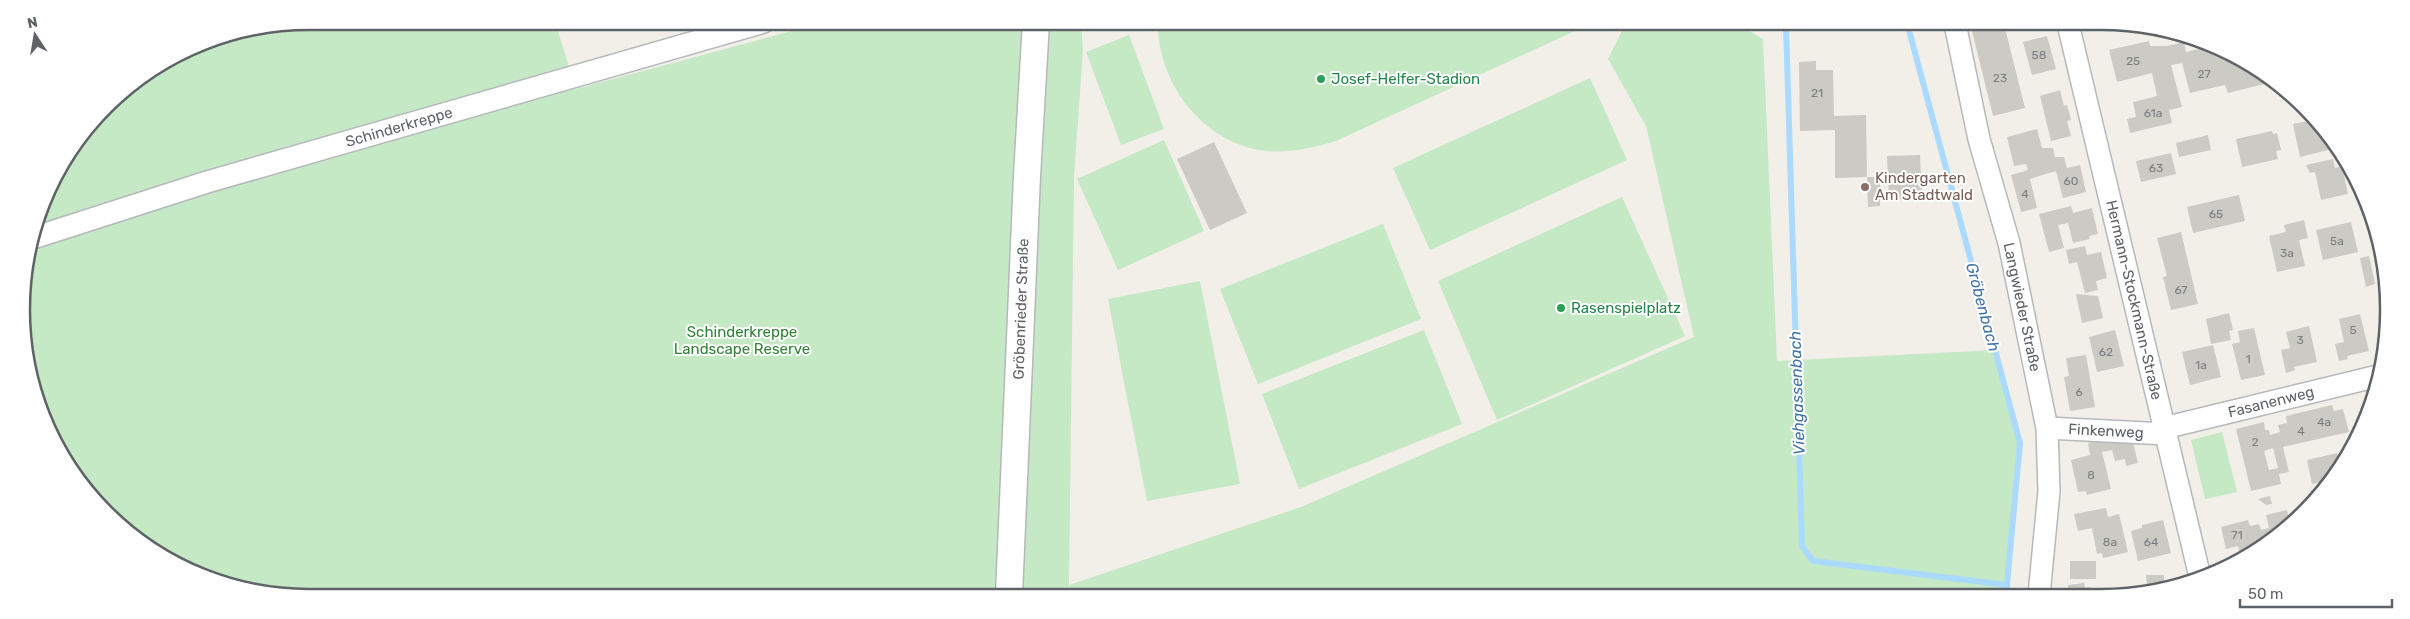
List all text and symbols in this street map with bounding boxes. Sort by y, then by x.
north arrow [10,10,60,60]
text: N [26,13,39,32]
house number: 58 [2032,48,2046,62]
house number: 25 [2126,54,2140,68]
house number: 27 [2197,67,2211,81]
place label: Josef-Helfer-Stadion [1331,70,1480,88]
house number: 23 [1993,71,2007,85]
marker: Josef-Helfer-Stadion [1315,73,1327,85]
house number: 21 [1811,86,1823,100]
street label: Schinderkreppe [343,103,455,151]
house number: 61a [2144,106,2162,120]
house number: 63 [2149,161,2163,175]
place label: Kindergarten Am Stadtwald [1875,169,1973,204]
house number: 60 [2064,174,2078,188]
marker: Kindergarten Am Stadtwald [1859,181,1871,193]
house number: 4 [2021,187,2029,201]
street label: Hermann-Stockmann-Straße [2102,198,2166,402]
house number: 65 [2209,207,2223,221]
house number: 5a [2330,234,2344,248]
street label: Gröbenrieder Straße [1010,238,1032,380]
street label: Langwieder Straße [2000,241,2044,373]
house number: 3a [2280,246,2294,260]
water label: Gröbenbach [1962,260,2004,354]
house number: 67 [2174,283,2188,297]
place label: Rasenspielplatz [1571,299,1681,317]
marker: Rasenspielplatz [1555,302,1567,314]
park label: Schinderkreppe Landscape Reserve [674,323,810,358]
house number: 5 [2349,323,2357,337]
water label: Viehgassenbach [1785,331,1809,455]
house number: 3 [2296,333,2304,347]
house number: 62 [2099,345,2113,359]
house number: 1 [2245,352,2251,366]
house number: 1a [2195,358,2207,372]
street label: Fasanenweg [2226,383,2316,421]
house number: 6 [2075,385,2083,399]
house number: 4a [2317,415,2331,429]
street label: Finkenweg [2068,420,2144,442]
house number: 4 [2297,424,2305,438]
house number: 2 [2251,435,2259,449]
house number: 8 [2087,468,2095,482]
house number: 71 [2231,528,2243,542]
house number: 8a [2103,535,2117,549]
house number: 64 [2144,535,2159,549]
scale bar [2240,576,2392,608]
text: 50 m [2248,585,2283,603]

